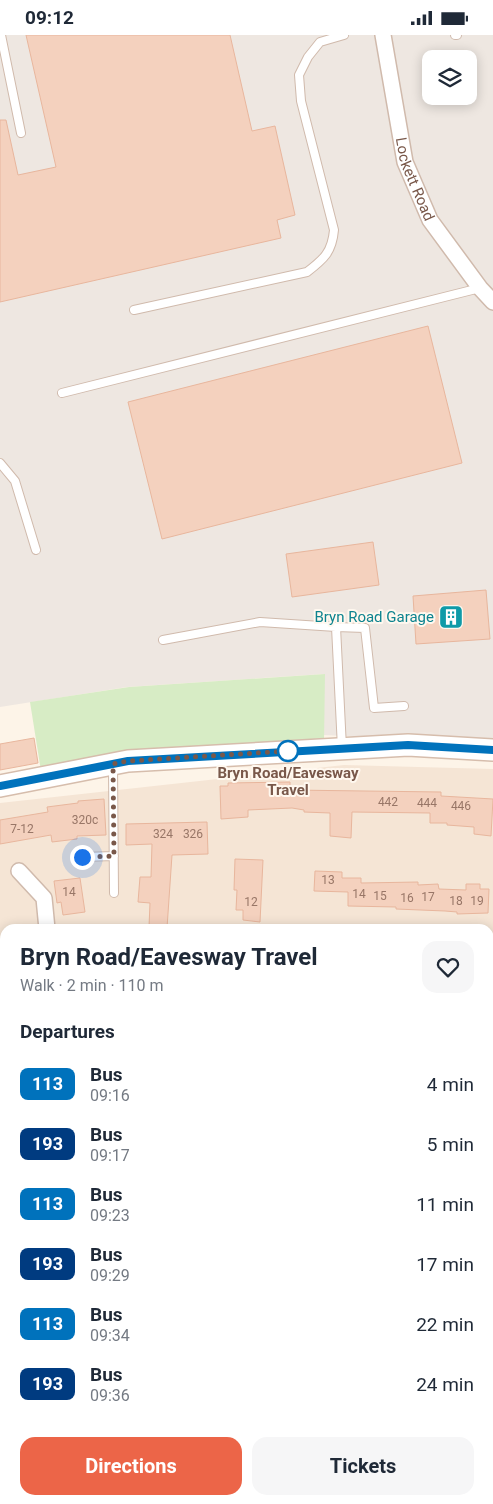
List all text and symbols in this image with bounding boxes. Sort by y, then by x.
text: 09:12 [25,6,74,29]
map controls [422,50,477,105]
button: layers [422,50,477,105]
street label: Lockett Road [392,136,438,224]
building icon: Bryn Road Garage [438,604,464,630]
place label: Bryn Road Garage [314,608,434,626]
marker: Bryn Road/Eavesway Travel [277,740,299,762]
place label: Bryn Road/Eavesway Travel [217,764,359,799]
house number: 442 [378,795,398,809]
house number: 444 [417,796,437,810]
house number: 446 [451,799,471,813]
house number: 320c [72,813,98,827]
house number: 7-12 [10,822,34,836]
house number: 324 [153,827,173,841]
house number: 326 [183,827,203,841]
your location [70,845,95,870]
house number: 13 [321,873,335,887]
house number: 14 [62,885,76,899]
house number: 14 [352,887,366,901]
house number: 15 [373,889,387,903]
house number: 17 [421,890,435,904]
house number: 16 [400,891,414,905]
house number: 18 [449,894,463,908]
house number: 19 [470,894,484,908]
house number: 12 [244,895,258,909]
button: heart [422,941,474,993]
text: Bryn Road/Eavesway Travel [20,943,318,971]
text: Walk · 2 min · 110 m [20,976,164,995]
text: Departures [20,1020,115,1043]
text: Bus [90,1063,123,1086]
text: 113 [32,1073,63,1094]
text: 4 min [427,1073,474,1096]
text: 09:16 [90,1086,130,1105]
text: Bus [90,1123,123,1146]
text: 193 [32,1133,63,1154]
text: 5 min [427,1133,474,1156]
text: 09:17 [90,1146,130,1165]
text: Bus [90,1183,123,1206]
text: 113 [32,1193,63,1214]
text: 11 min [416,1193,474,1216]
text: 09:23 [90,1206,130,1225]
text: Bus [90,1243,123,1266]
text: 193 [32,1253,63,1274]
text: 17 min [416,1253,474,1276]
text: 09:29 [90,1266,130,1285]
text: Bus [90,1303,123,1326]
text: 113 [32,1313,63,1334]
text: 22 min [416,1313,474,1336]
text: 09:34 [90,1326,130,1345]
text: Bus [90,1363,123,1386]
text: 193 [32,1373,63,1394]
text: 24 min [416,1373,474,1396]
text: 09:36 [90,1386,130,1405]
button: Directions [20,1437,242,1495]
button: Tickets [252,1437,474,1495]

